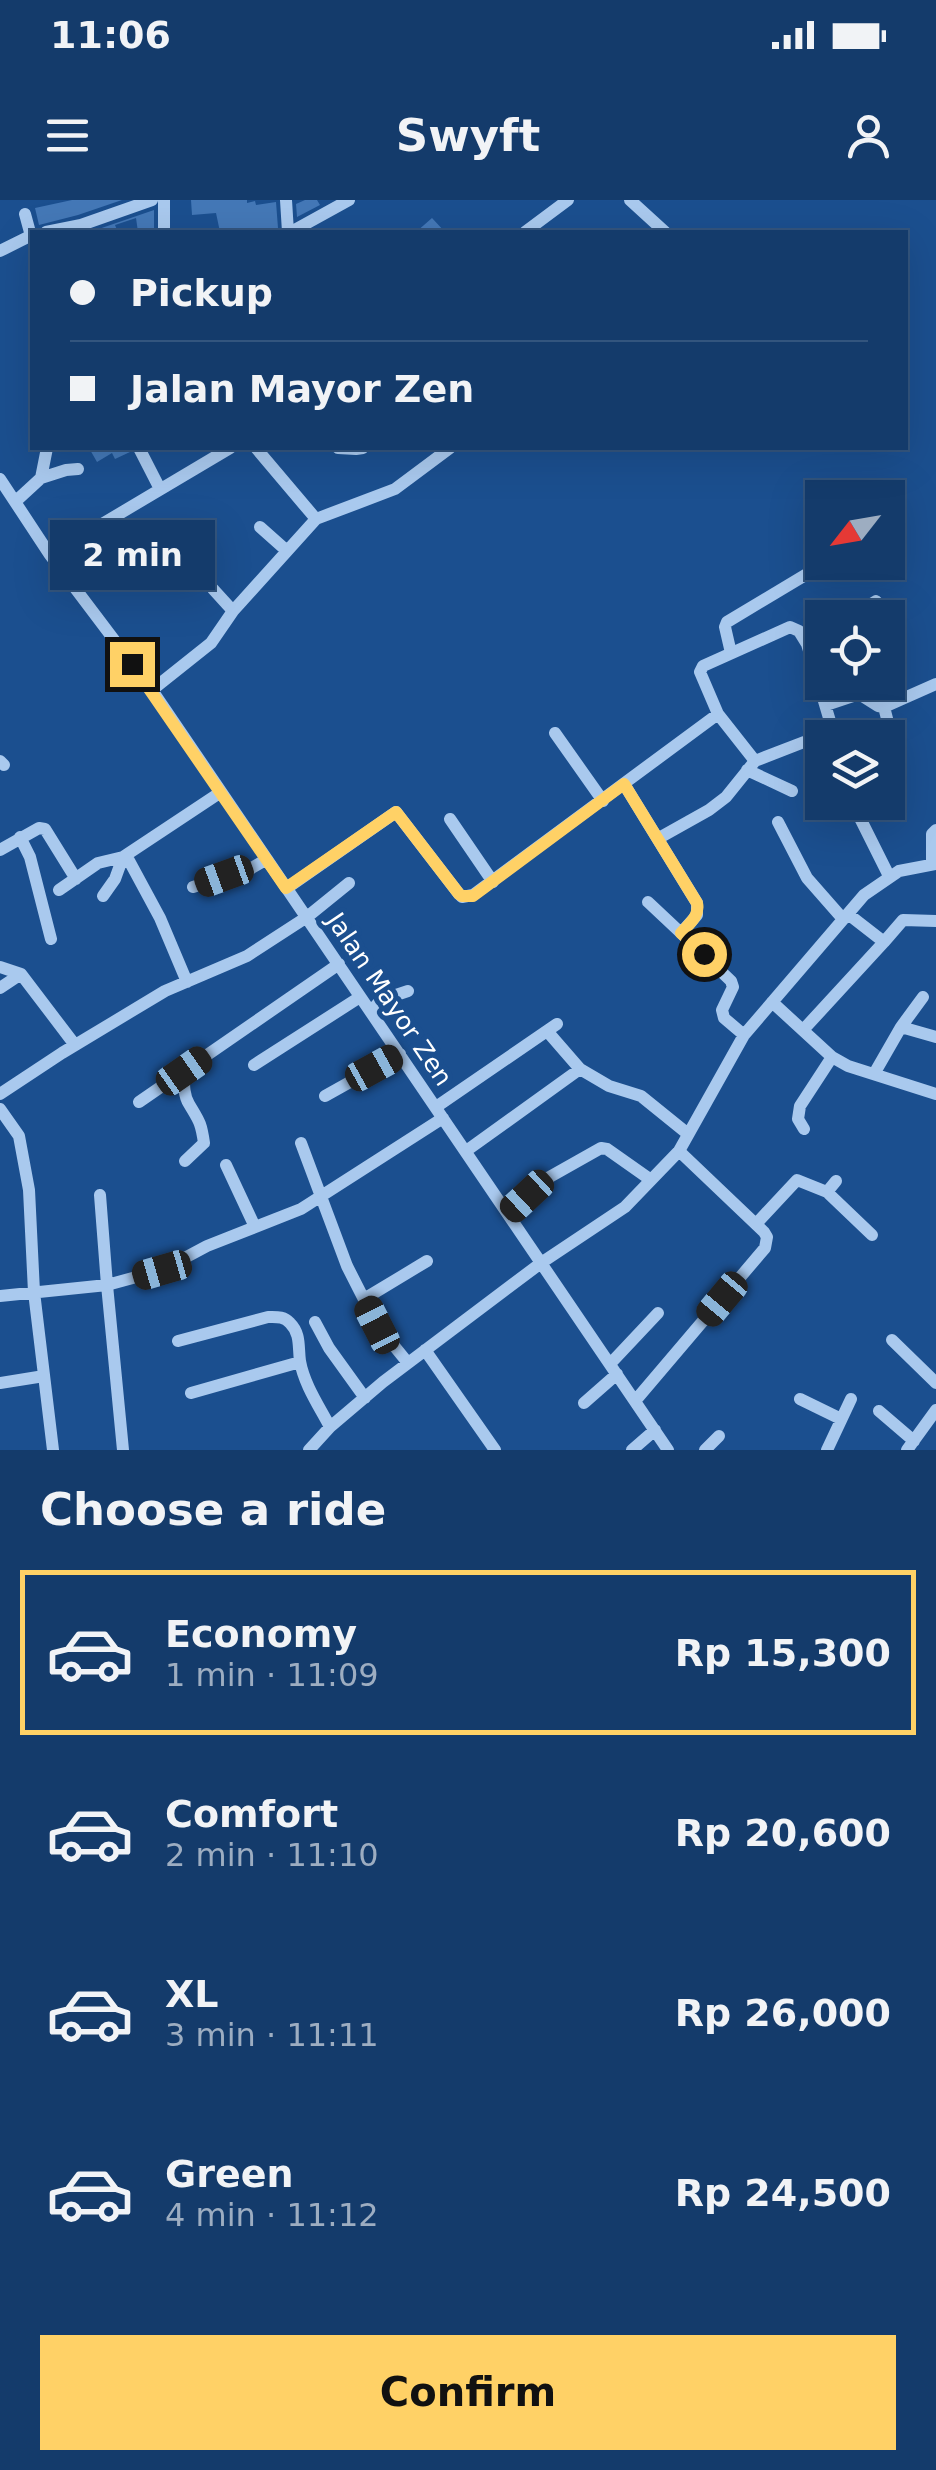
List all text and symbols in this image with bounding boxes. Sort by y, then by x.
text: 11:06 [50,13,171,57]
icon: menu [40,108,95,163]
icon: person [841,108,896,163]
text: Swyft [396,109,540,162]
text: Pickup [130,271,273,315]
text: Jalan Mayor Zen [130,367,474,411]
north arrow [805,480,905,580]
map controls [805,480,905,820]
callout: 2 min [49,519,214,589]
text: 2 min [82,536,183,574]
button: locate [805,600,905,700]
route end [110,642,155,687]
button: layers [805,720,905,820]
car [191,852,257,900]
street label: Jalan Mayor Zen [320,906,458,1091]
route start [682,932,727,977]
car [340,1040,408,1096]
car [151,1042,217,1100]
car [495,1165,559,1227]
car [129,1247,195,1293]
car [691,1266,753,1332]
car [350,1291,404,1359]
text: Choose a ride [40,1483,386,1536]
icon: car [45,1608,135,1698]
text: Economy [165,1612,357,1656]
text: Rp 15,300 [675,1631,891,1675]
text: 1 min · 11:09 [165,1656,379,1694]
icon: car [45,1788,135,1878]
text: Comfort [165,1792,338,1836]
text: Rp 20,600 [675,1811,891,1855]
text: 2 min · 11:10 [165,1836,379,1874]
icon: car [45,1968,135,2058]
text: XL [165,1972,219,2016]
text: Rp 26,000 [675,1991,891,2035]
text: 3 min · 11:11 [165,2016,379,2054]
icon: car [45,2148,135,2238]
text: Green [165,2152,294,2196]
text: Rp 24,500 [675,2171,891,2215]
text: 4 min · 11:12 [165,2196,379,2234]
button: Confirm [40,2335,896,2450]

